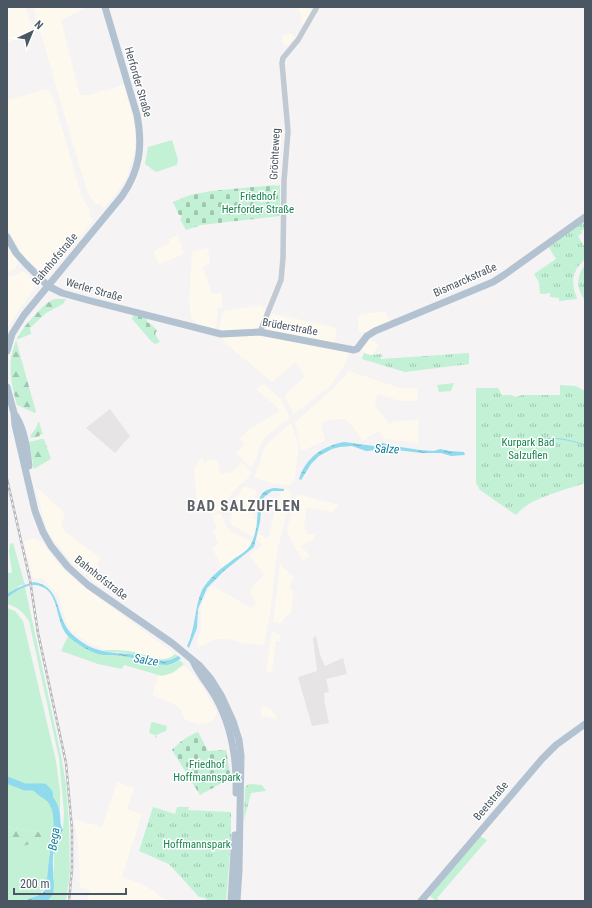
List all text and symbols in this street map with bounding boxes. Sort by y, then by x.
north arrow [12,12,52,52]
text: N [32,18,46,32]
street label: Herforder Straße [122,45,154,119]
street label: Gröchteweg [267,128,283,180]
park label: Friedhof Herforder Straße [222,190,294,216]
street label: Bahnhofstraße [30,230,80,288]
street label: Bismarckstraße [431,260,499,300]
street label: Werler Straße [64,276,124,304]
street label: Brüderstraße [261,316,319,338]
park label: Kurpark Bad Salzuflen [502,436,554,462]
water label: Salze [374,442,400,456]
district label: BAD SALZUFLEN [187,497,301,515]
street label: Bahnhofstraße [72,553,130,603]
water label: Salze [133,651,160,669]
park label: Friedhof Hoffmannspark [173,758,241,784]
street label: Beetstraße [471,779,511,823]
water label: Bega [45,827,63,851]
park label: Hoffmannspark [163,838,231,851]
scale bar [14,870,126,896]
text: 200 m [20,877,50,891]

